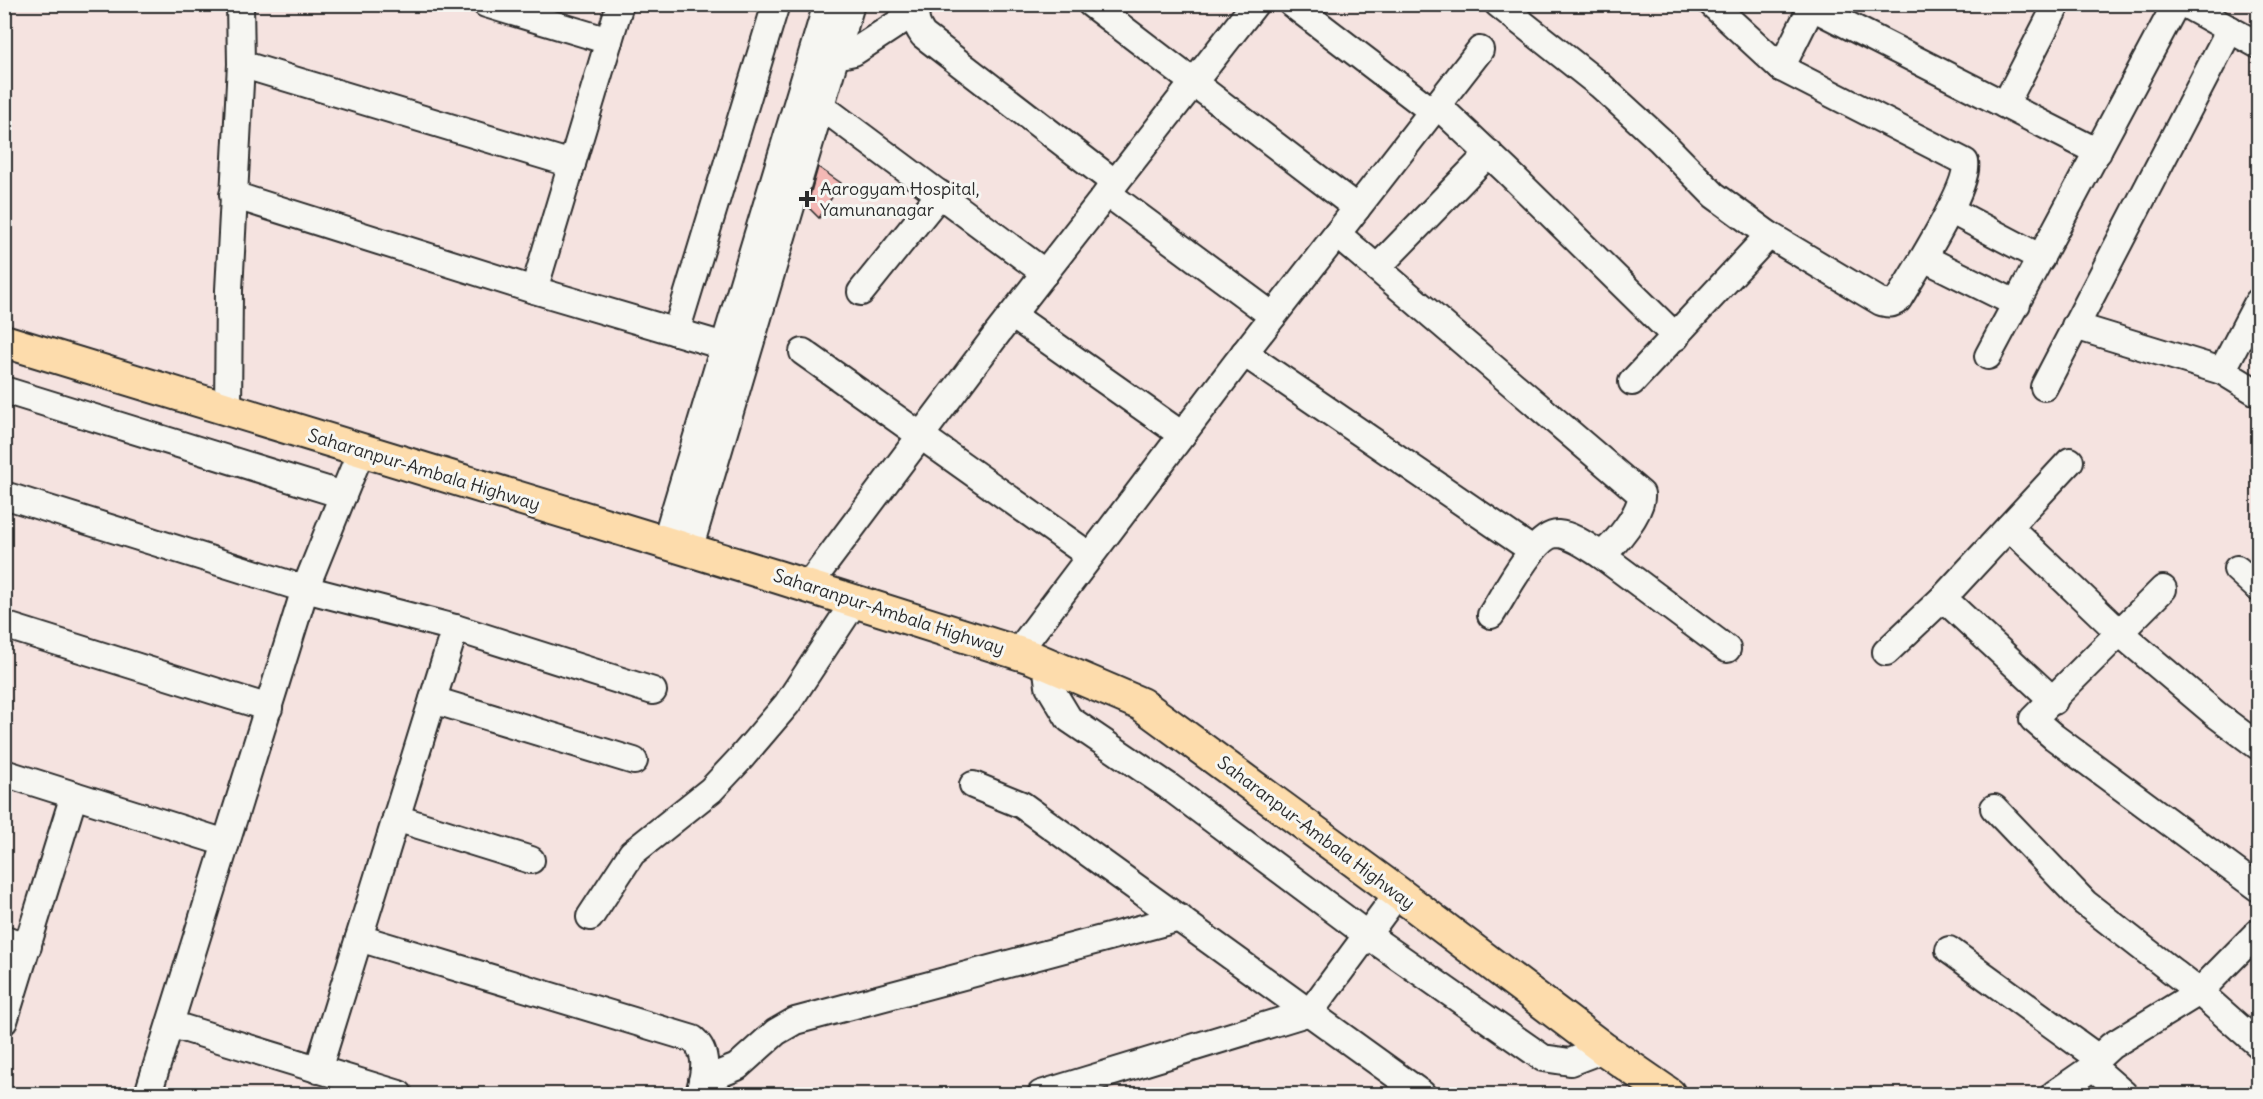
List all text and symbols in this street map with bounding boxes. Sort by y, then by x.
place label: Aarogyam Hospital, Yamunanagar [820,177,979,221]
marker: Aarogyam Hospital, Yamunanagar [798,190,816,208]
street label: Saharanpur-Ambala Highway [305,423,543,516]
street label: Saharanpur-Ambala Highway [771,563,1008,660]
street label: Saharanpur-Ambala Highway [1213,751,1420,914]

